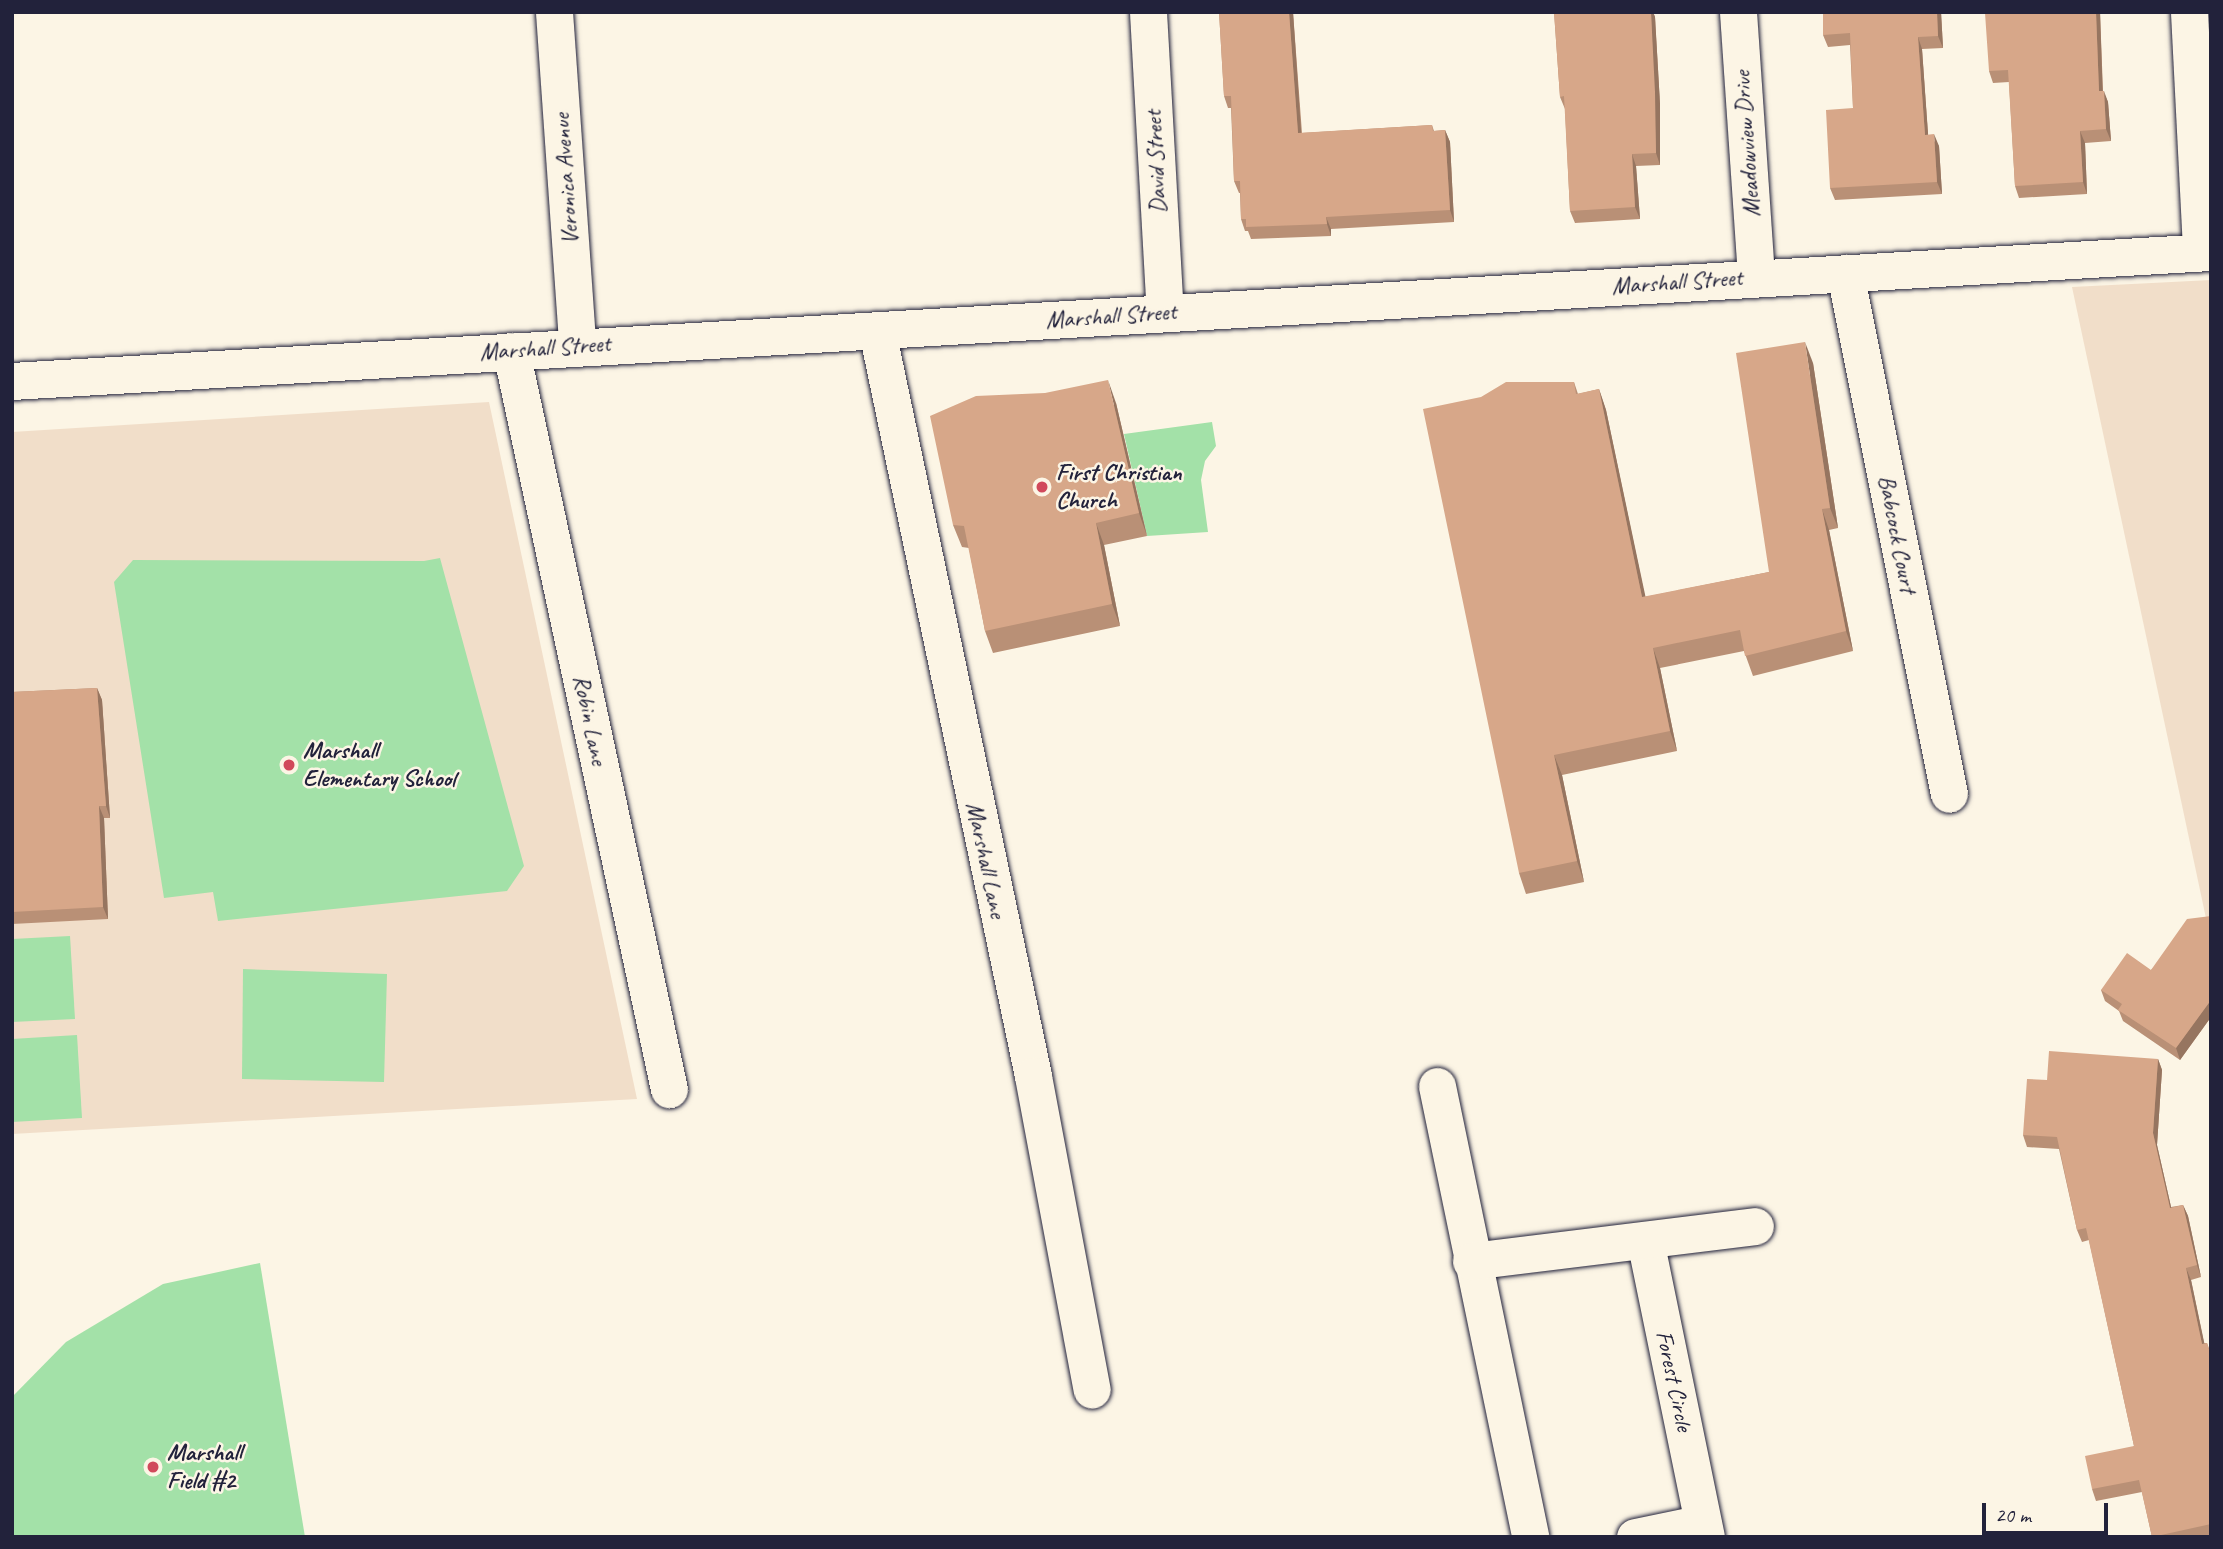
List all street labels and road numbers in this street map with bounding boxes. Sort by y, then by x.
street label: Meadowview Drive [1728,70,1766,218]
street label: David Street [1139,109,1173,215]
street label: Veronica Avenue [547,112,585,246]
street label: Marshall Street [1611,263,1743,301]
street label: Marshall Street [1045,297,1177,335]
street label: Marshall Street [479,329,611,367]
street label: Babcock Court [1872,473,1922,595]
street label: Robin Lane [566,672,614,768]
street label: Marshall Lane [960,799,1012,921]
street label: Forest Circle [1649,1328,1699,1434]

